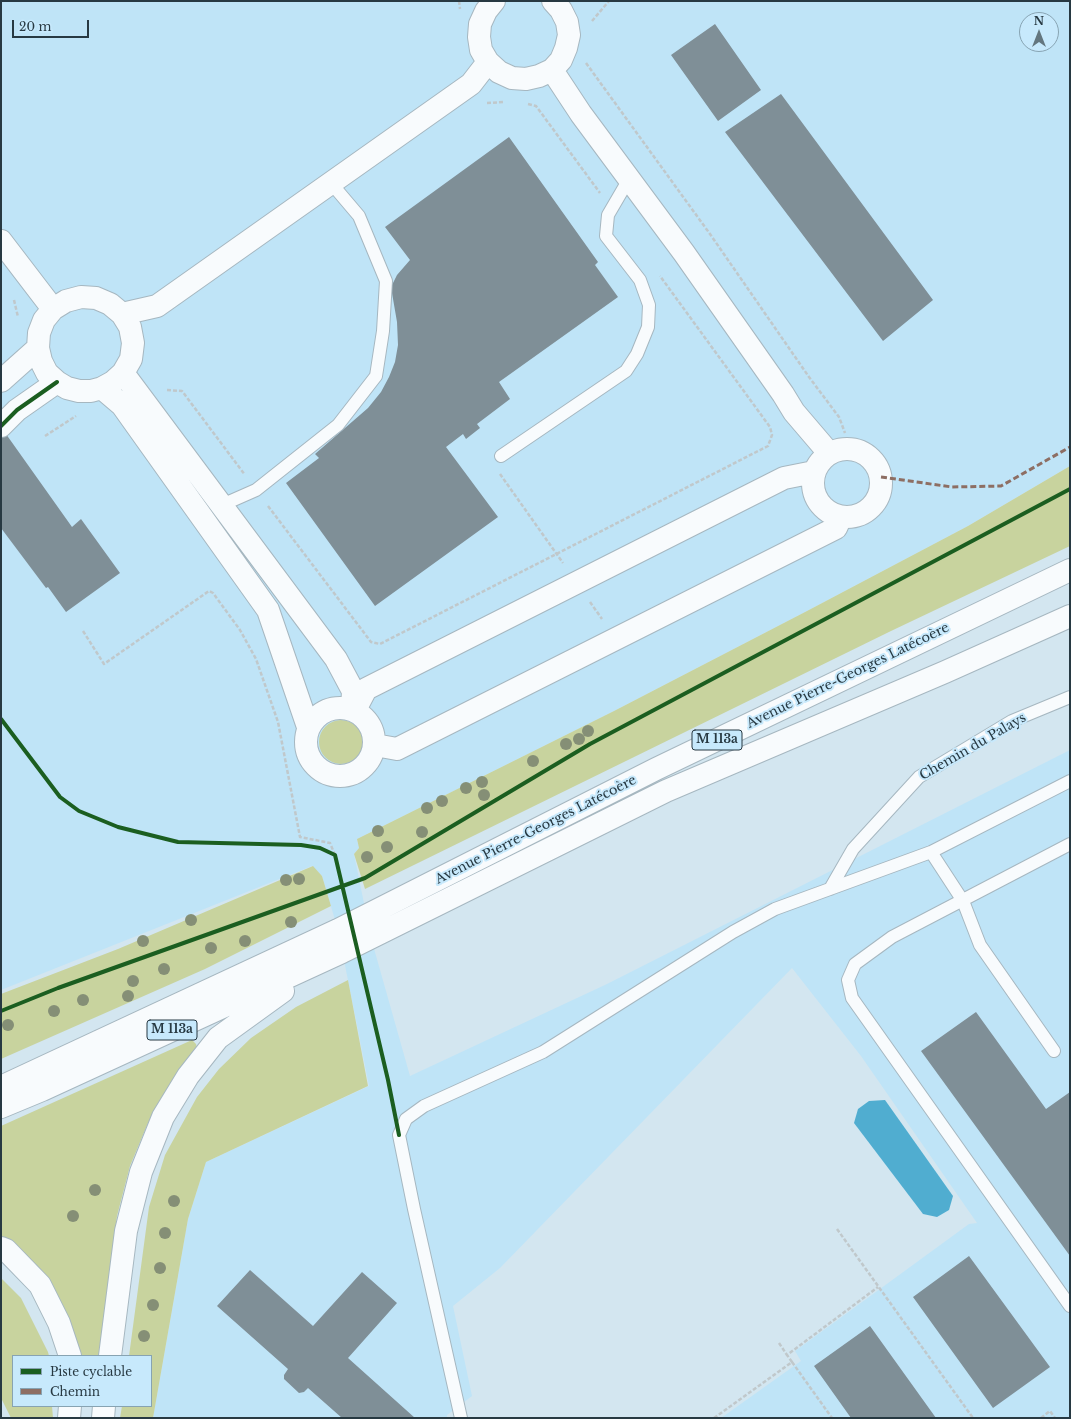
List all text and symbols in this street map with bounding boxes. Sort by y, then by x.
scale bar [14,12,91,38]
north arrow [1019,12,1059,52]
text: N [1034,14,1044,28]
text: 20 m [19,19,51,34]
street label: Avenue Pierre-Georges Latécoère [744,620,952,732]
street label: Chemin du Palays [917,710,1029,784]
road number: M 113a [692,730,742,750]
street label: Avenue Pierre-Georges Latécoère [433,772,639,888]
road number: M 113a [147,1020,197,1040]
legend [12,1355,152,1407]
text: Piste cyclable [50,1364,132,1379]
text: Chemin [50,1384,100,1399]

